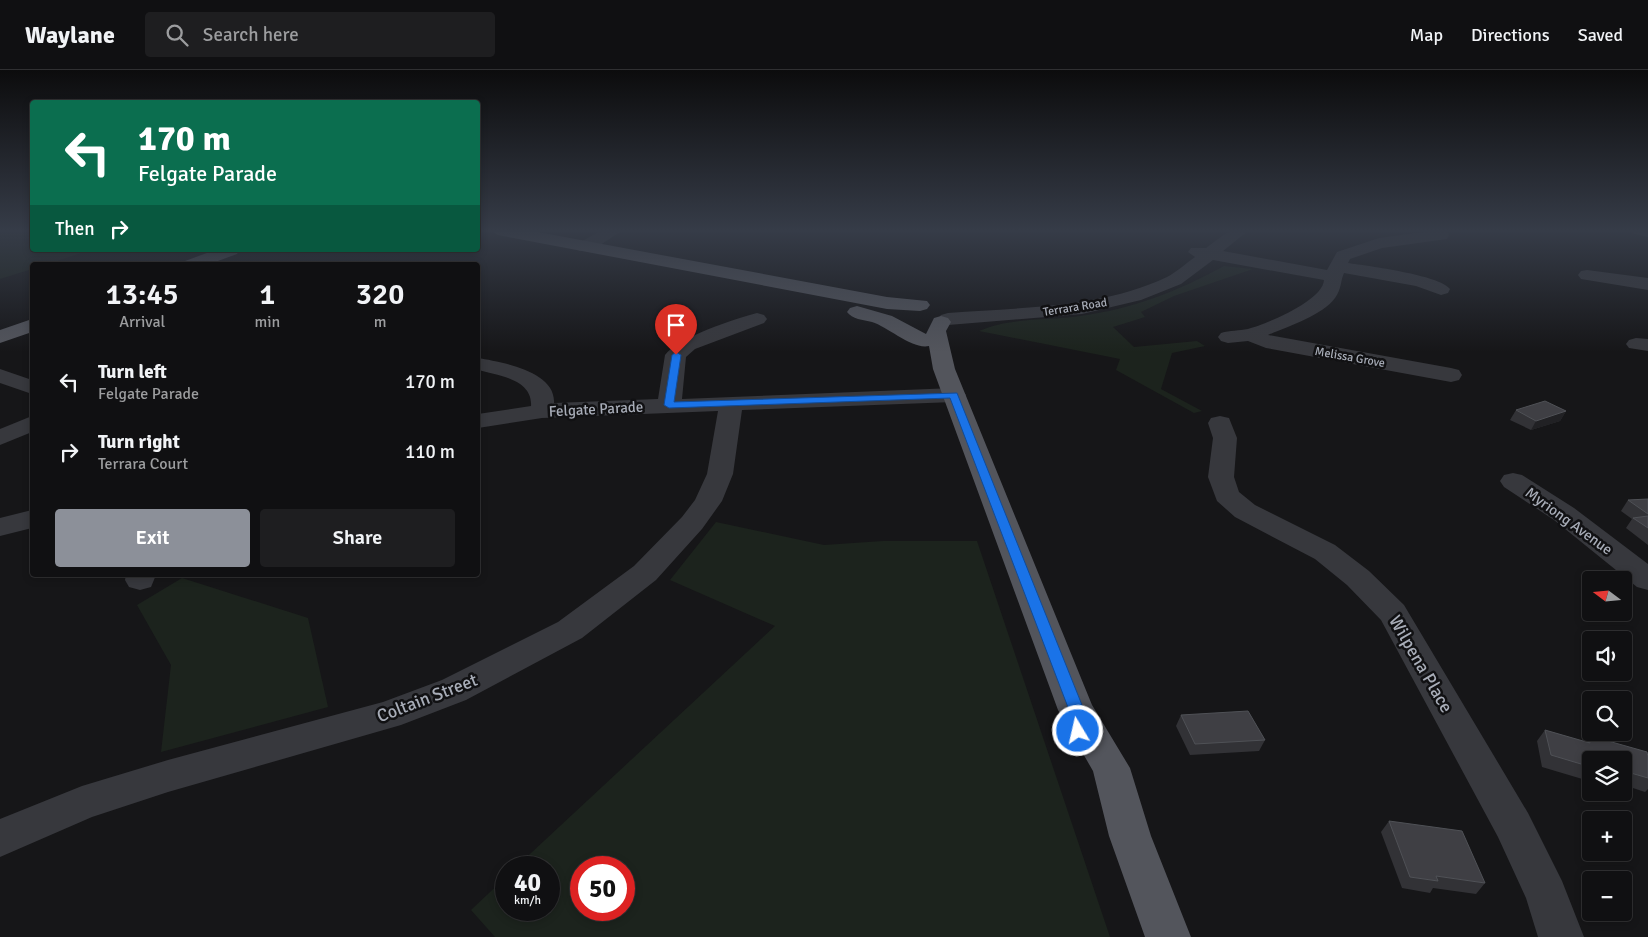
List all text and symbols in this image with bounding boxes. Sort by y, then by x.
search box [145,12,495,57]
text: Waylane [25,20,115,50]
icon: search [163,21,191,49]
text: Search here [203,23,299,47]
text: Map [1410,24,1443,46]
text: Directions [1471,24,1550,46]
text: Saved [1578,24,1623,46]
text: 170 m [138,117,231,160]
icon: left [55,120,120,185]
text: Felgate Parade [138,160,277,187]
icon: right [105,215,133,243]
text: Then [55,217,95,241]
text: 13:45 [106,276,179,313]
text: 1 [259,276,275,313]
text: 320 [356,276,404,313]
street label: Terrara Road [1042,295,1108,320]
pin [655,304,697,355]
icon: arrive [662,311,690,339]
text: Arrival [119,312,165,332]
text: min [254,312,280,332]
text: m [374,312,386,332]
street label: Melissa Grove [1314,344,1386,371]
text: Turn left [98,360,167,384]
icon: left [55,368,83,396]
text: 170 m [405,370,455,394]
text: Felgate Parade [98,384,199,404]
street label: Felgate Parade [548,398,644,420]
text: Turn right [98,430,180,454]
icon: right [55,438,83,466]
text: 110 m [405,440,455,464]
text: Terrara Court [98,454,188,474]
street label: Myriong Avenue [1522,483,1616,559]
button: Exit [55,509,250,567]
button: Share [260,509,455,567]
north arrow [1582,571,1632,621]
map controls [1582,571,1632,921]
street label: Wilpena Place [1384,611,1458,717]
button: sound [1582,631,1632,681]
street label: Coltain Street [374,669,480,727]
button: search [1582,691,1632,741]
position arrow [1051,704,1103,756]
button: layers [1582,751,1632,801]
button: + [1582,811,1632,861]
speed limit sign: 50 [570,856,635,921]
text: 40 [514,867,541,898]
button: − [1582,871,1632,921]
text: km/h [514,893,541,908]

